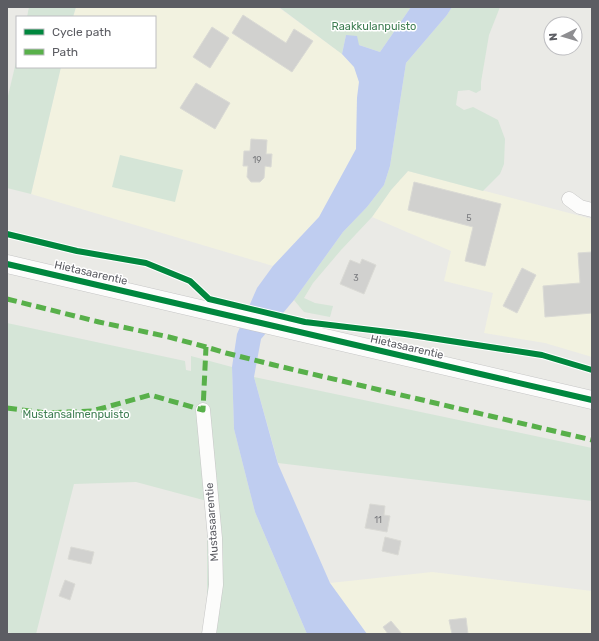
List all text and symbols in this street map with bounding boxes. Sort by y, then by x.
legend [16,16,156,68]
north arrow [543,16,583,56]
park label: Raakkulanpuisto [332,20,416,33]
text: Cycle path [52,25,111,39]
text: N [547,32,560,41]
text: Path [52,45,78,59]
house number: 19 [252,155,262,165]
house number: 5 [466,213,472,223]
street label: Hietasaarentie [53,258,129,288]
house number: 3 [353,273,359,283]
street label: Hietasaarentie [369,332,445,362]
park label: Mustansalmenpuisto [22,408,130,421]
street label: Mustasaarentie [203,482,221,562]
house number: 11 [374,515,382,525]

